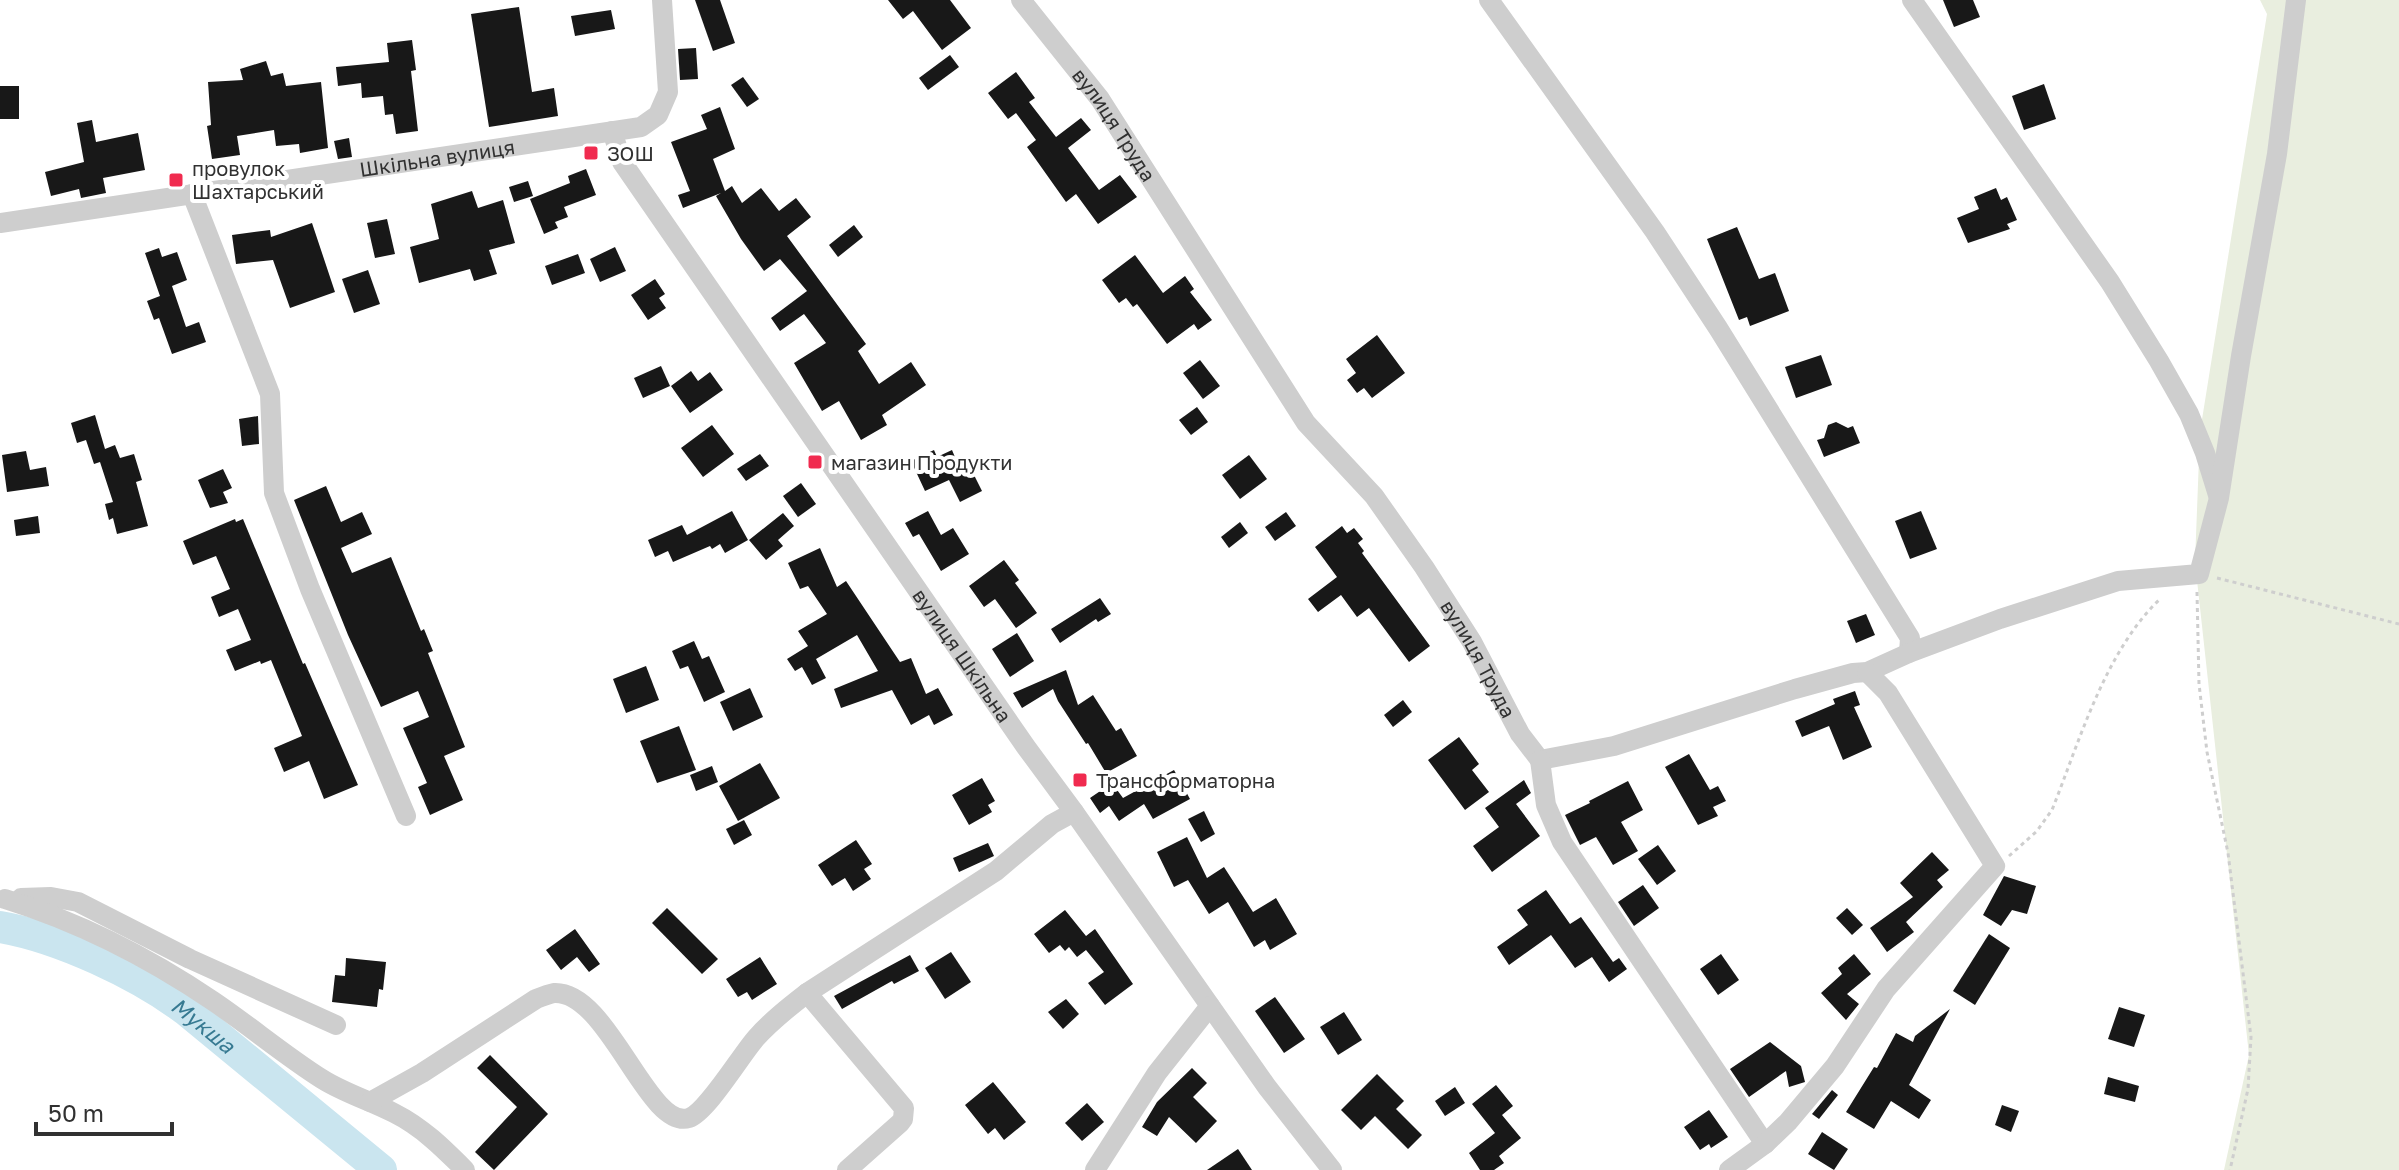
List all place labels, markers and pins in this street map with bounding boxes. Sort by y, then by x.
place label: ЗОШ [607,141,654,165]
marker: ЗОШ [582,144,600,162]
place label: провулок Шахтарський [192,156,324,203]
marker: провулок Шахтарський [167,171,185,189]
place label: магазин Продукти [831,450,1012,474]
marker: магазин Продукти [806,453,824,471]
place label: Трансформаторна [1096,768,1275,792]
marker: Трансформаторна [1071,771,1089,789]

